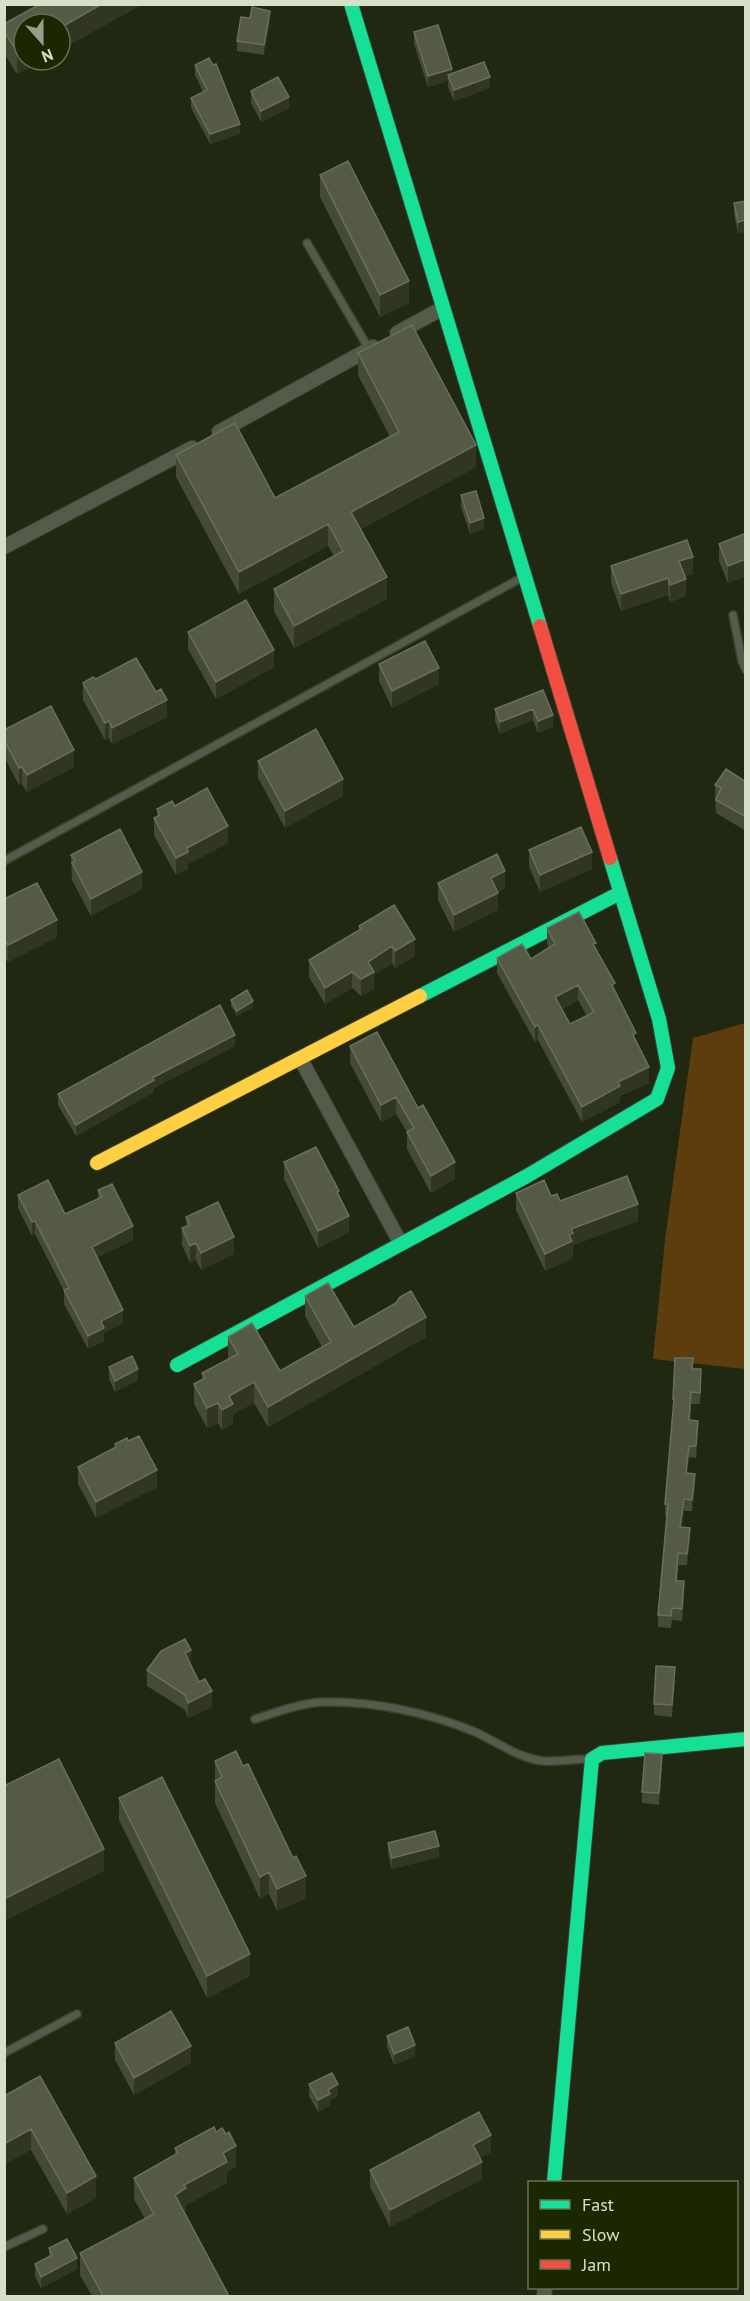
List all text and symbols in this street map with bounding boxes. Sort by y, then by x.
north arrow [12,12,72,72]
text: N [39,45,56,67]
legend [528,2181,738,2289]
text: Fast [582,2193,614,2216]
text: Slow [582,2223,620,2246]
text: Jam [581,2253,611,2276]

